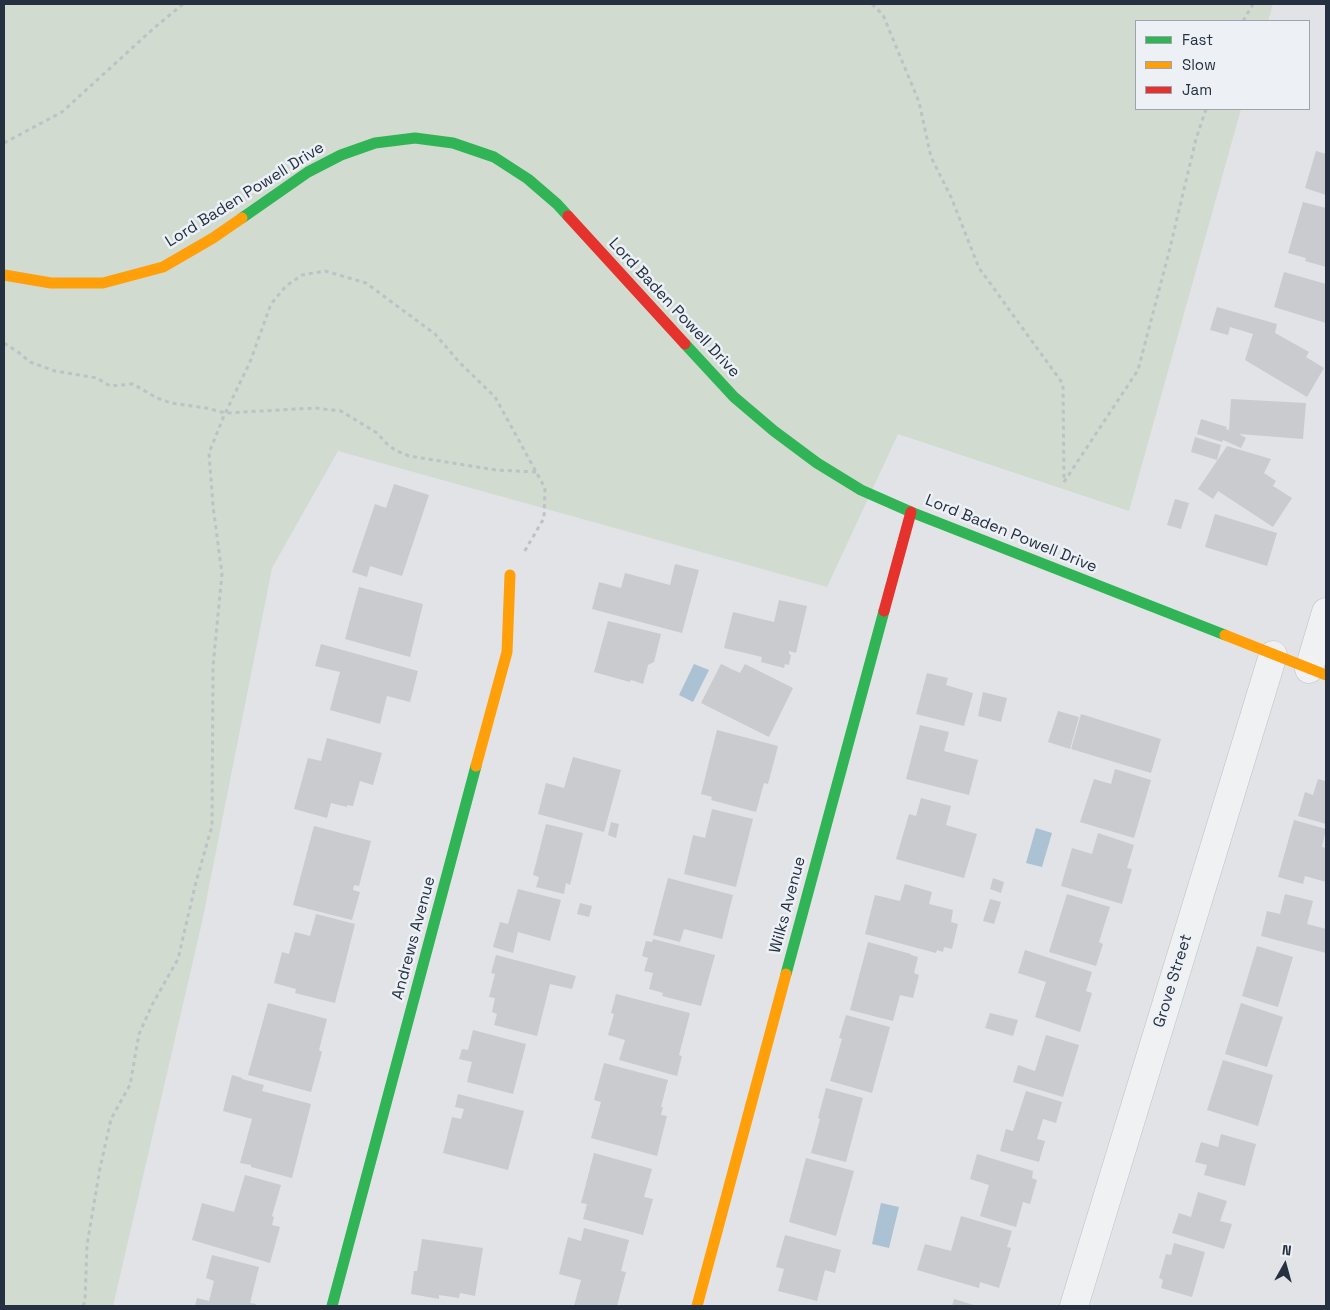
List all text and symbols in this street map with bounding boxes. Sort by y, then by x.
legend [1135,20,1310,110]
text: Fast [1182,30,1213,49]
text: Slow [1182,55,1216,74]
text: Jam [1182,80,1212,99]
street label: Lord Baden Powell Drive [162,138,328,252]
street label: Lord Baden Powell Drive [604,234,744,382]
street label: Lord Baden Powell Drive [922,491,1100,577]
street label: Wilks Avenue [766,855,810,955]
street label: Andrews Avenue [388,874,440,1002]
street label: Grove Street [1150,932,1196,1030]
north arrow [1260,1240,1310,1290]
text: N [1281,1241,1293,1260]

